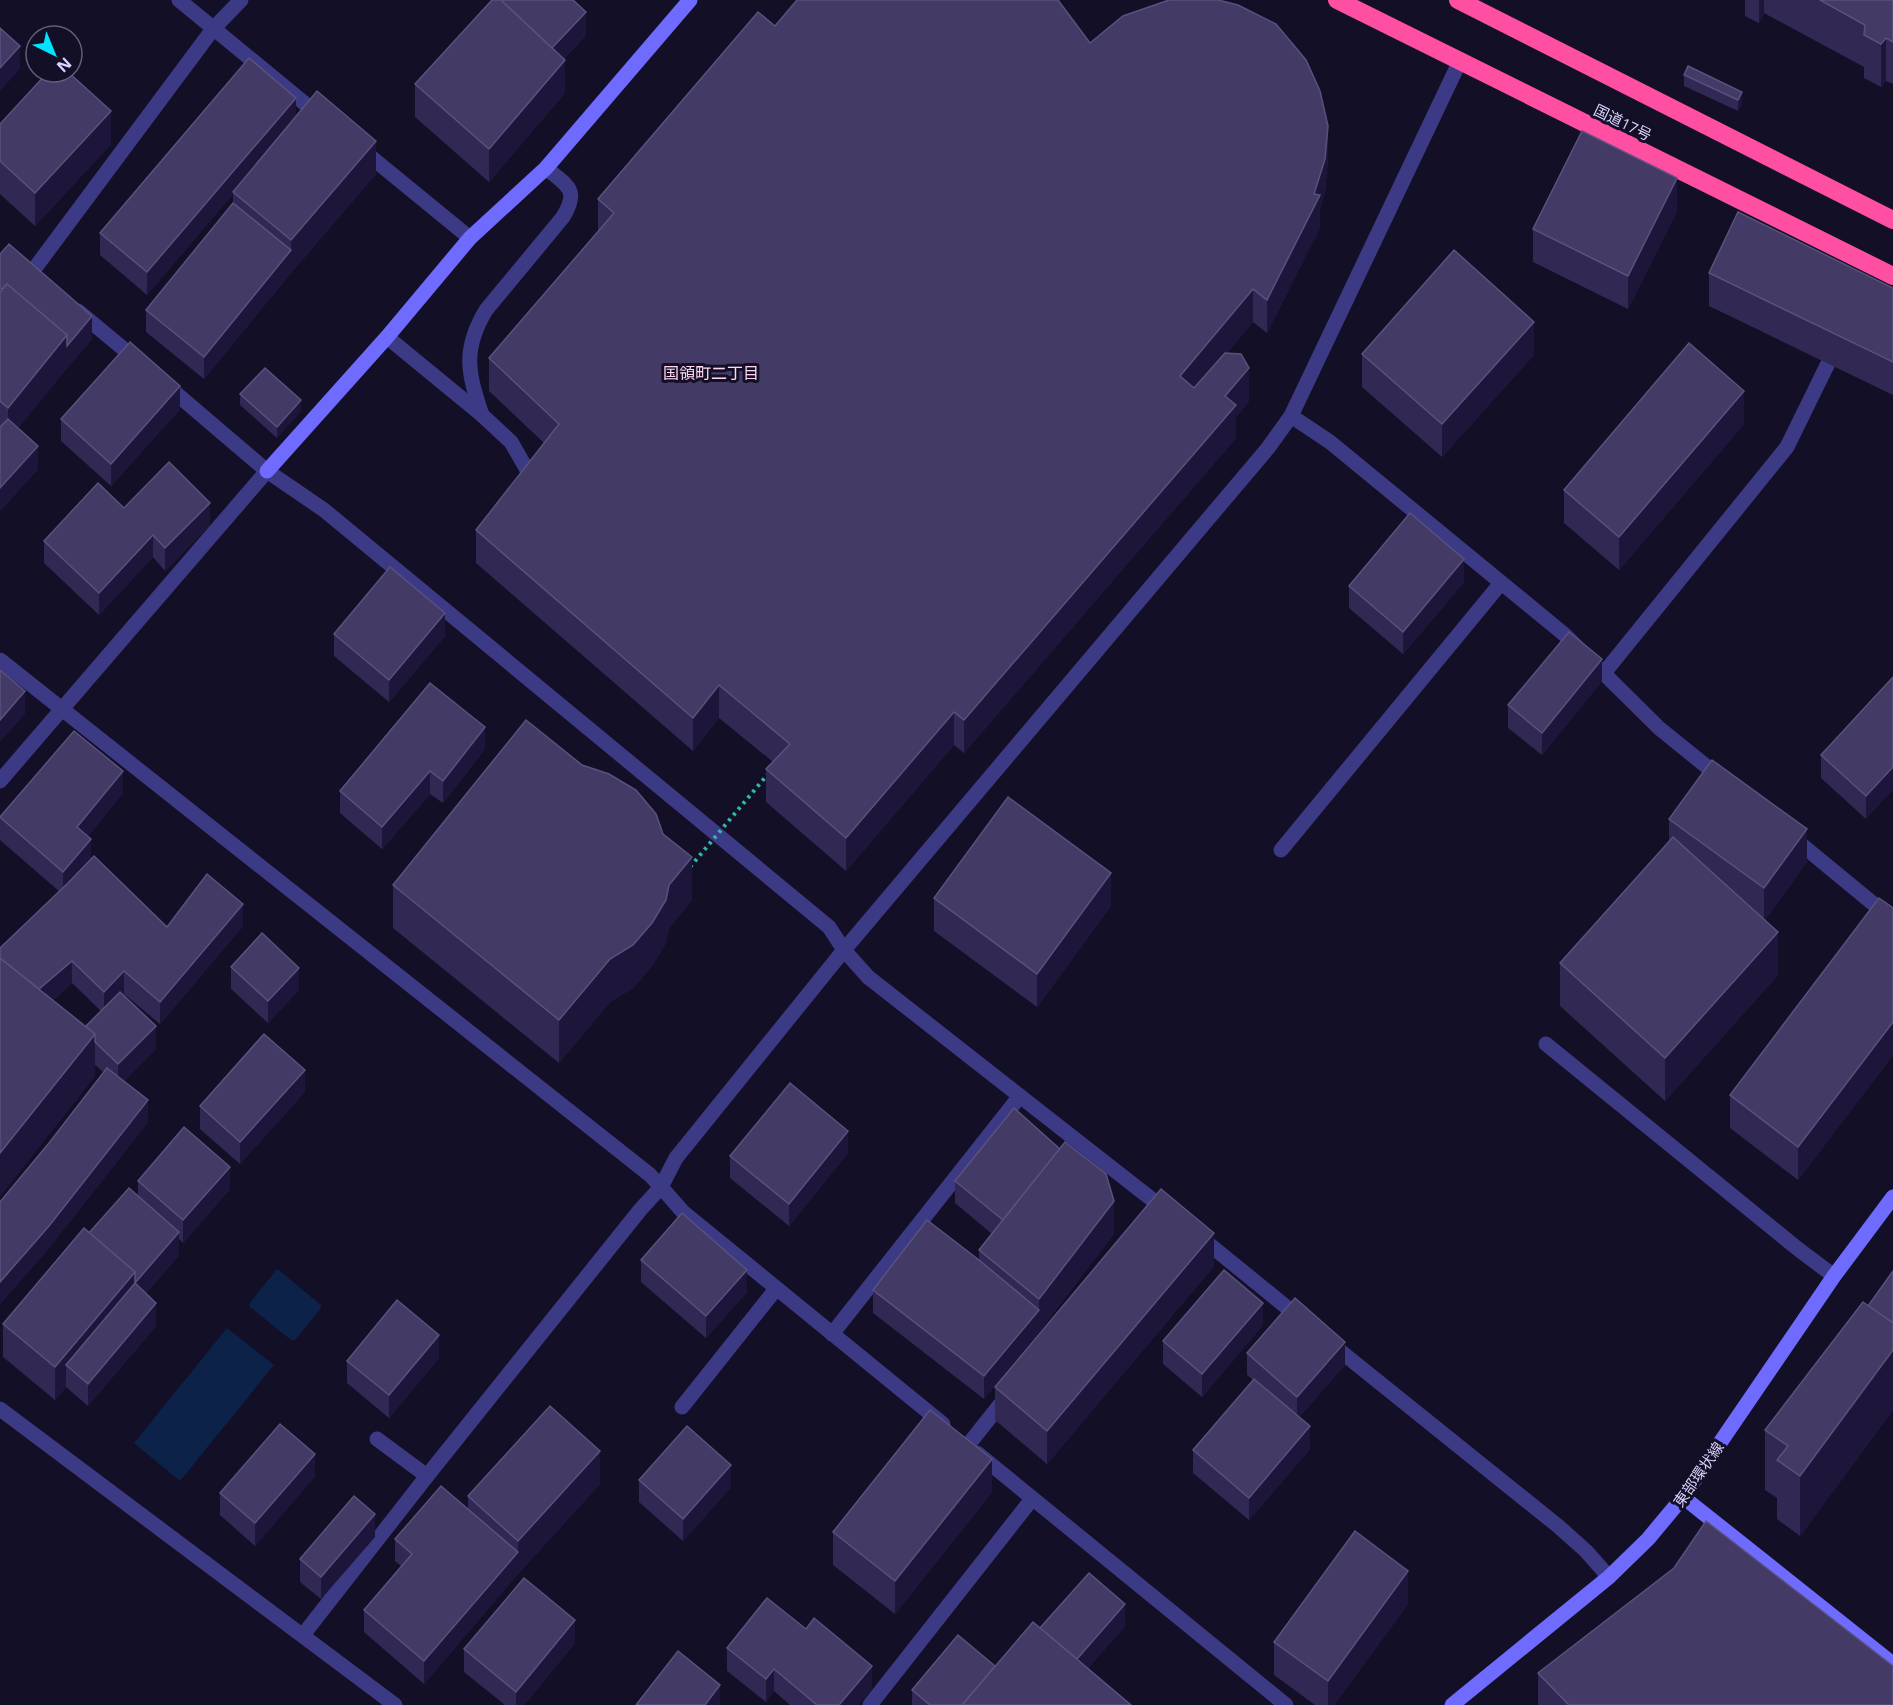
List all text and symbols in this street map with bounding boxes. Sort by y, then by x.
north arrow [24,24,84,84]
text: N [52,52,76,77]
street label: 国道17号 [1591,99,1655,145]
district label: 国領町二丁目 [663,362,759,384]
street label: 東部環状線 [1668,1438,1728,1510]

